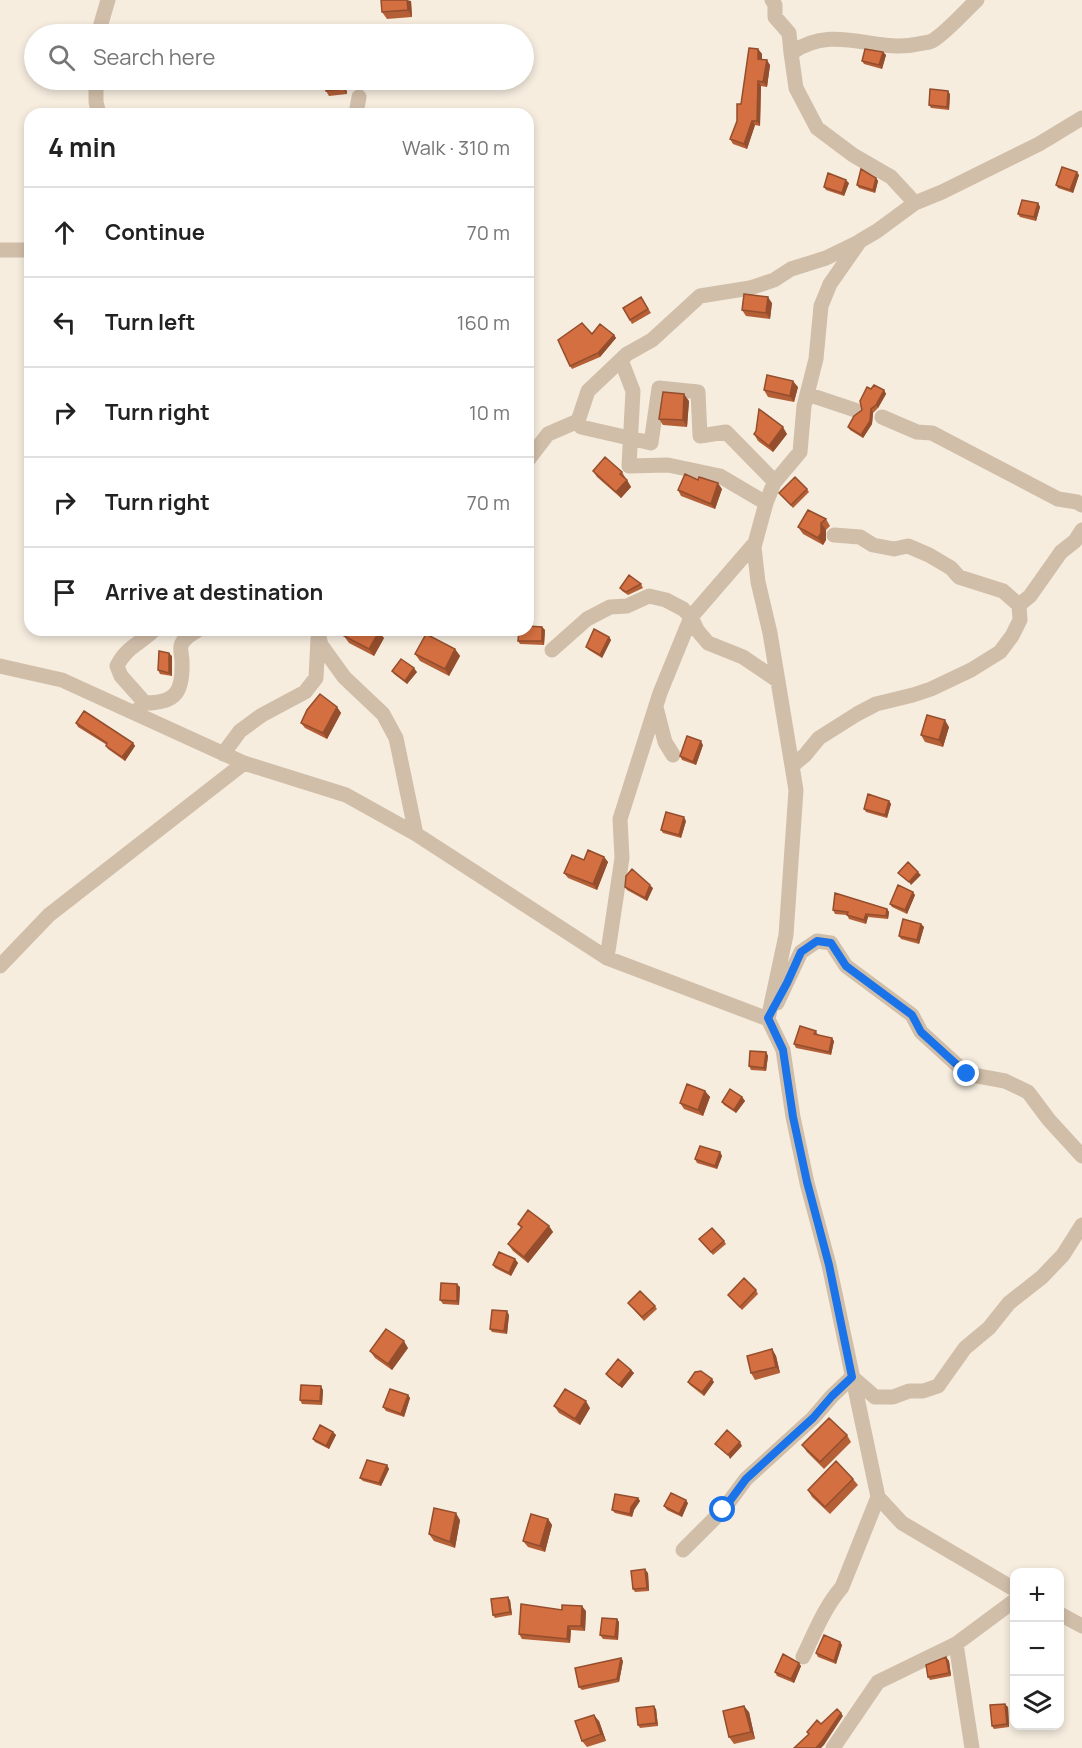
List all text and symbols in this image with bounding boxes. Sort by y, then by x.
search box [24,24,534,90]
icon: search [45,41,78,74]
text: Search here [93,42,215,72]
text: 4 min [48,129,116,165]
text: Walk · 310 m [402,134,510,161]
icon: ahead [48,216,81,249]
text: Continue [105,217,205,247]
text: 70 m [467,219,510,246]
icon: left [48,306,81,339]
text: Turn left [105,307,195,337]
text: 160 m [457,309,510,336]
icon: right [48,396,81,429]
text: Turn right [105,397,210,427]
text: 10 m [469,399,510,426]
icon: right [48,486,81,519]
text: Turn right [105,487,210,517]
text: 70 m [467,489,510,516]
icon: arrive [48,576,81,609]
text: Arrive at destination [105,577,323,607]
route end [953,1060,979,1086]
route start [709,1496,735,1522]
map controls [1010,1568,1064,1730]
button: + [1010,1568,1064,1622]
button: − [1010,1622,1064,1676]
button: layers [1010,1676,1064,1730]

